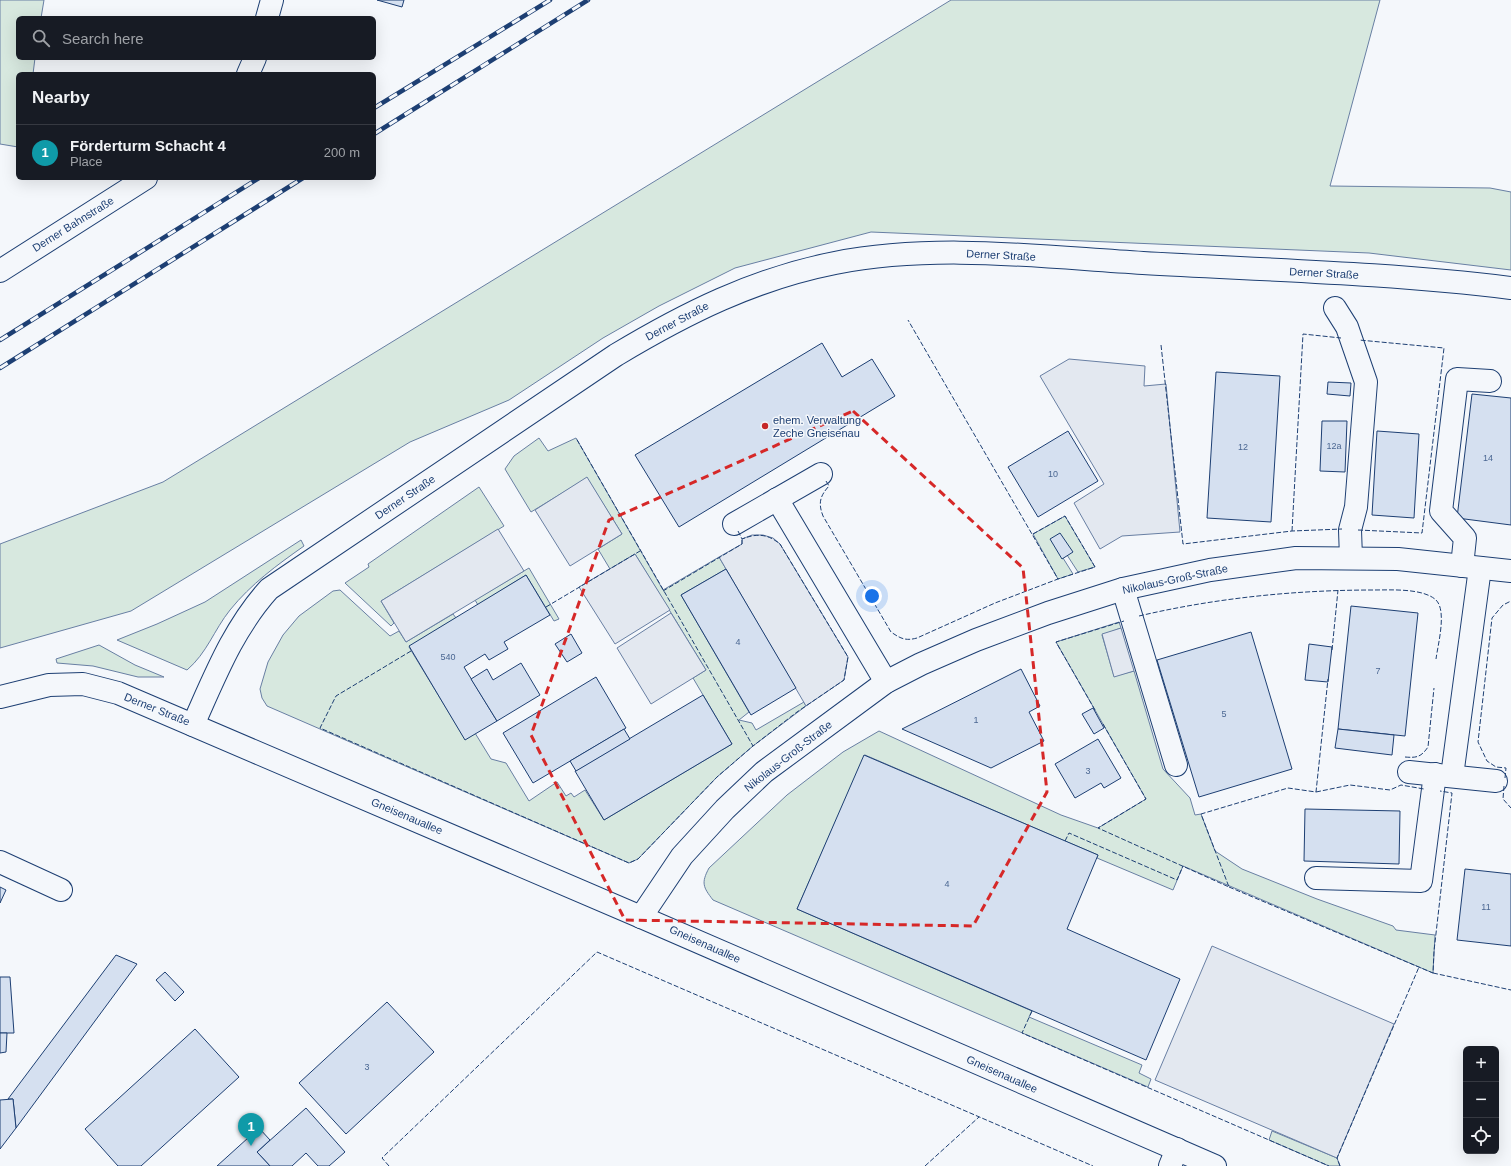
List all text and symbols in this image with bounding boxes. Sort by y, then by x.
search box [16,16,376,60]
icon: search [30,27,52,49]
text: Search here [62,30,144,47]
text: Nearby [32,88,90,107]
text: Förderturm Schacht 4 [70,137,226,154]
text: 1 [41,145,49,160]
text: 200 m [324,145,360,160]
text: Place [70,154,103,169]
street label: Derner Bahnstraße [30,194,116,254]
street label: Derner Straße [966,247,1036,263]
street label: Derner Straße [1289,265,1359,281]
street label: Derner Straße [643,299,711,343]
place label: ehem. Verwaltung Zeche Gneisenau [773,414,861,439]
marker: ehem. Verwaltung Zeche Gneisenau [760,421,770,431]
house number: 12a [1326,441,1342,451]
house number: 12 [1238,442,1248,452]
house number: 14 [1483,453,1493,463]
house number: 10 [1048,469,1058,479]
street label: Derner Straße [373,473,437,521]
street label: Nikolaus-Groß-Straße [1121,562,1229,596]
your location [862,586,882,606]
house number: 4 [735,637,741,647]
house number: 540 [440,652,456,662]
house number: 7 [1375,666,1381,676]
street label: Derner Straße [122,690,192,728]
house number: 5 [1221,709,1227,719]
house number: 1 [973,715,979,725]
street label: Nikolaus-Groß-Straße [742,718,834,794]
house number: 3 [1085,766,1091,776]
street label: Gneisenauallee [369,796,445,836]
house number: 4 [944,879,950,889]
house number: 11 [1481,902,1491,912]
street label: Gneisenauallee [668,923,742,965]
map controls [1463,1046,1499,1154]
button: + [1463,1046,1499,1082]
street label: Gneisenauallee [965,1053,1039,1095]
house number: 3 [364,1062,370,1072]
button: − [1463,1082,1499,1118]
pin: 1 [238,1113,264,1146]
button: locate [1463,1118,1499,1154]

